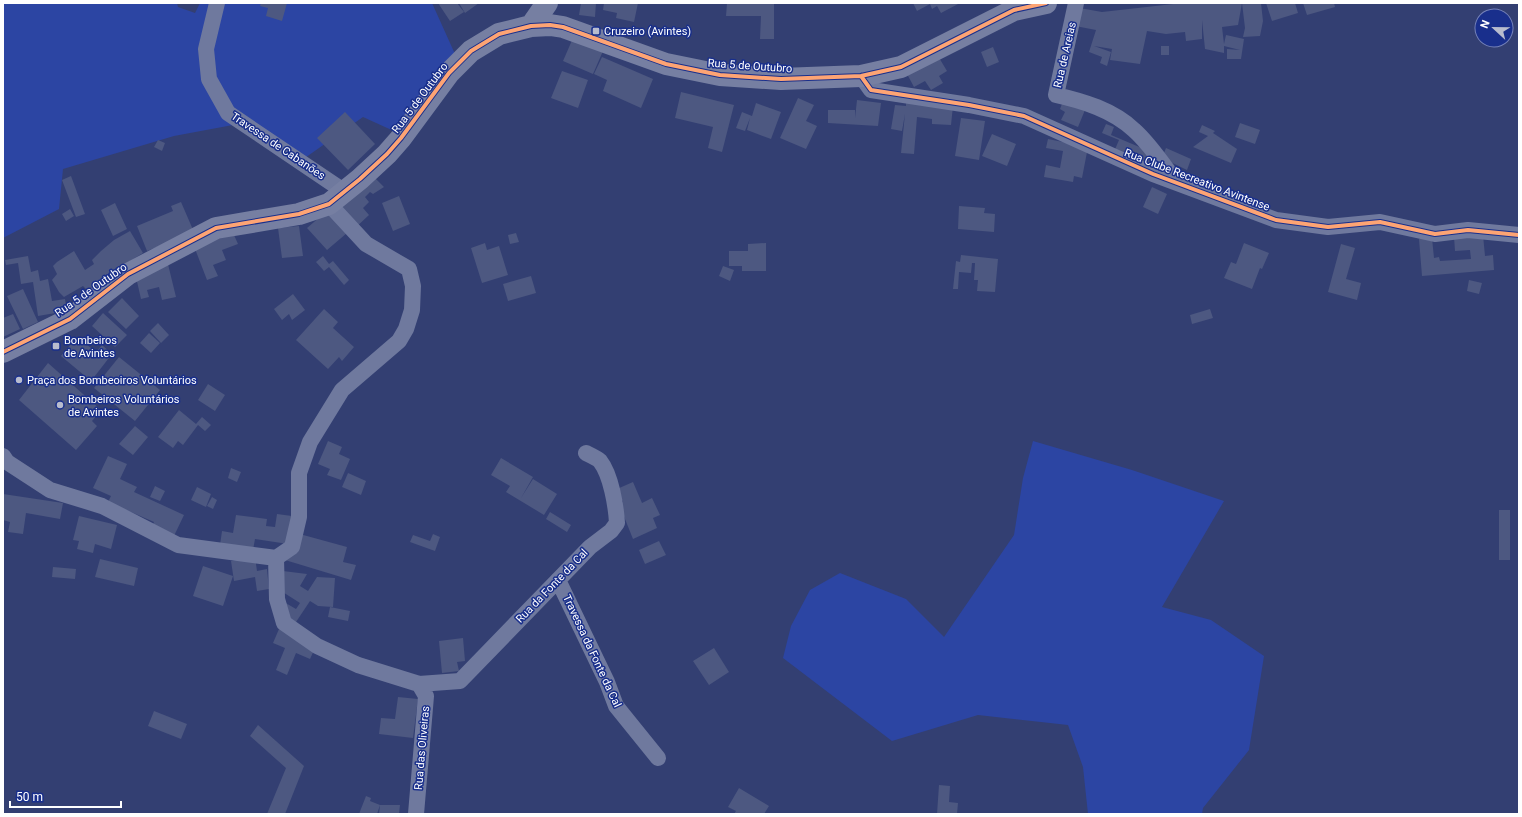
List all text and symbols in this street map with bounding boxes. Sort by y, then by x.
north arrow [1474,8,1514,48]
text: N [1478,18,1493,30]
street label: Rua de Areias [1051,20,1079,89]
place label: Cruzeiro (Avintes) [604,25,691,38]
marker: Cruzeiro (Avintes) [591,26,601,36]
street label: Rua 5 de Outubro [707,57,793,75]
street label: Rua 5 de Outubro [389,60,451,136]
street label: Travessa de Cabanões [228,110,328,183]
street label: Rua Clube Recreativo Avintense [1123,146,1272,214]
street label: Rua 5 de Outubro [53,260,129,320]
place label: Bombeiros de Avintes [64,334,117,360]
marker: Bombeiros de Avintes [51,341,61,351]
place label: Praça dos Bombeoiros Voluntários [27,374,197,387]
marker: Praça dos Bombeoiros Voluntários [14,375,24,385]
place label: Bombeiros Voluntários de Avintes [68,393,180,419]
marker: Bombeiros Voluntários de Avintes [55,400,65,410]
street label: Rua da Fonte da Cal [513,546,591,626]
street label: Travessa da Fonte da Cal [560,593,624,709]
street label: Rua das Oliveiras [412,705,432,790]
scale bar [10,783,121,809]
text: 50 m [16,790,43,804]

